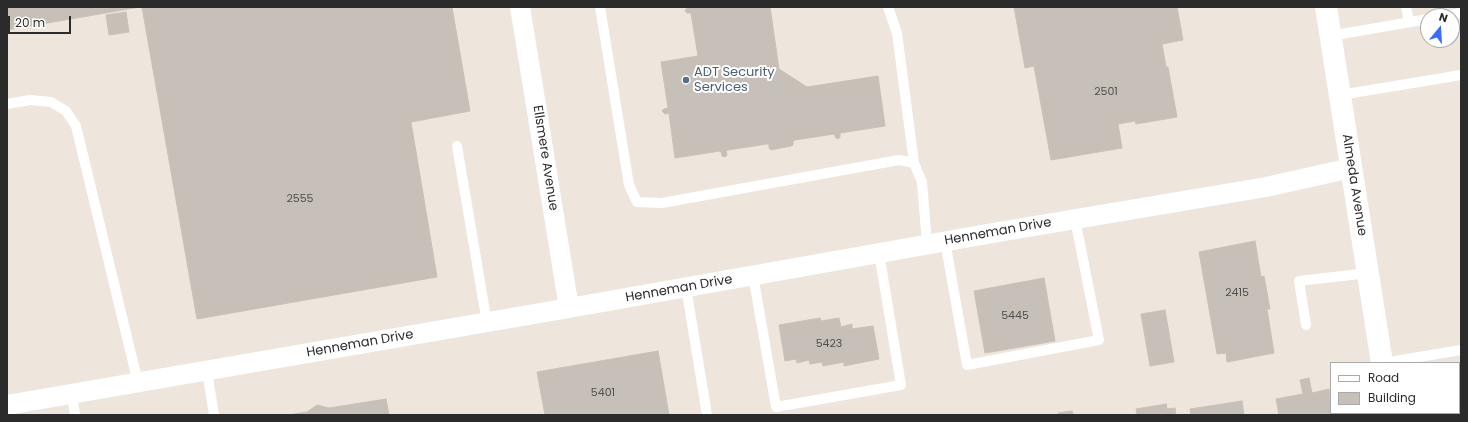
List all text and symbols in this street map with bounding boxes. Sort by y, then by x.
scale bar [10,8,73,34]
north arrow [1420,8,1460,48]
text: N [1437,9,1450,26]
text: 20 m [15,14,45,31]
place label: ADT Security Services [694,65,774,96]
marker: ADT Security Services [681,75,691,85]
house number: 2501 [1094,85,1118,99]
street label: Ellsmere Avenue [529,104,561,212]
street label: Almeda Avenue [1338,133,1370,237]
house number: 2555 [286,192,314,206]
street label: Henneman Drive [943,215,1053,249]
street label: Henneman Drive [624,272,734,306]
house number: 2415 [1225,286,1249,300]
house number: 5445 [1001,309,1029,323]
street label: Henneman Drive [305,327,415,361]
house number: 5423 [816,337,842,351]
legend [1330,362,1460,414]
text: Road [1368,369,1399,386]
house number: 5401 [591,386,615,400]
text: Building [1368,389,1416,406]

